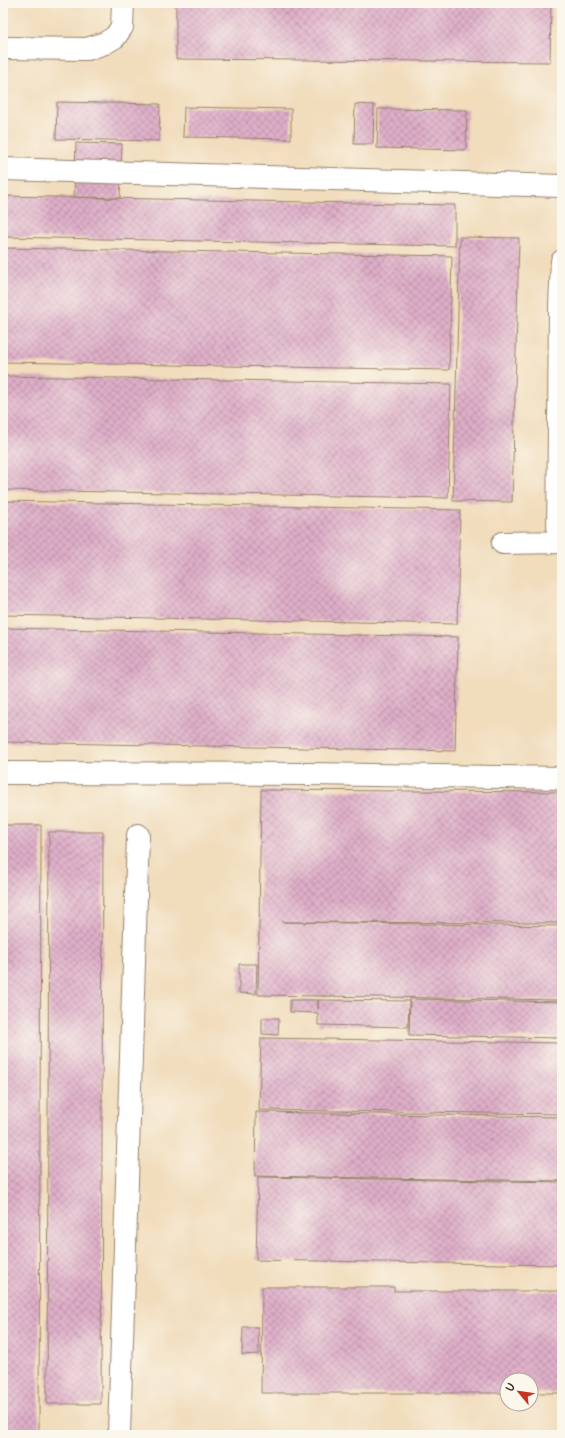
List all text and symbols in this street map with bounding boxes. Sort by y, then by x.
north arrow [499,1372,539,1412]
text: U [503,1381,518,1394]

